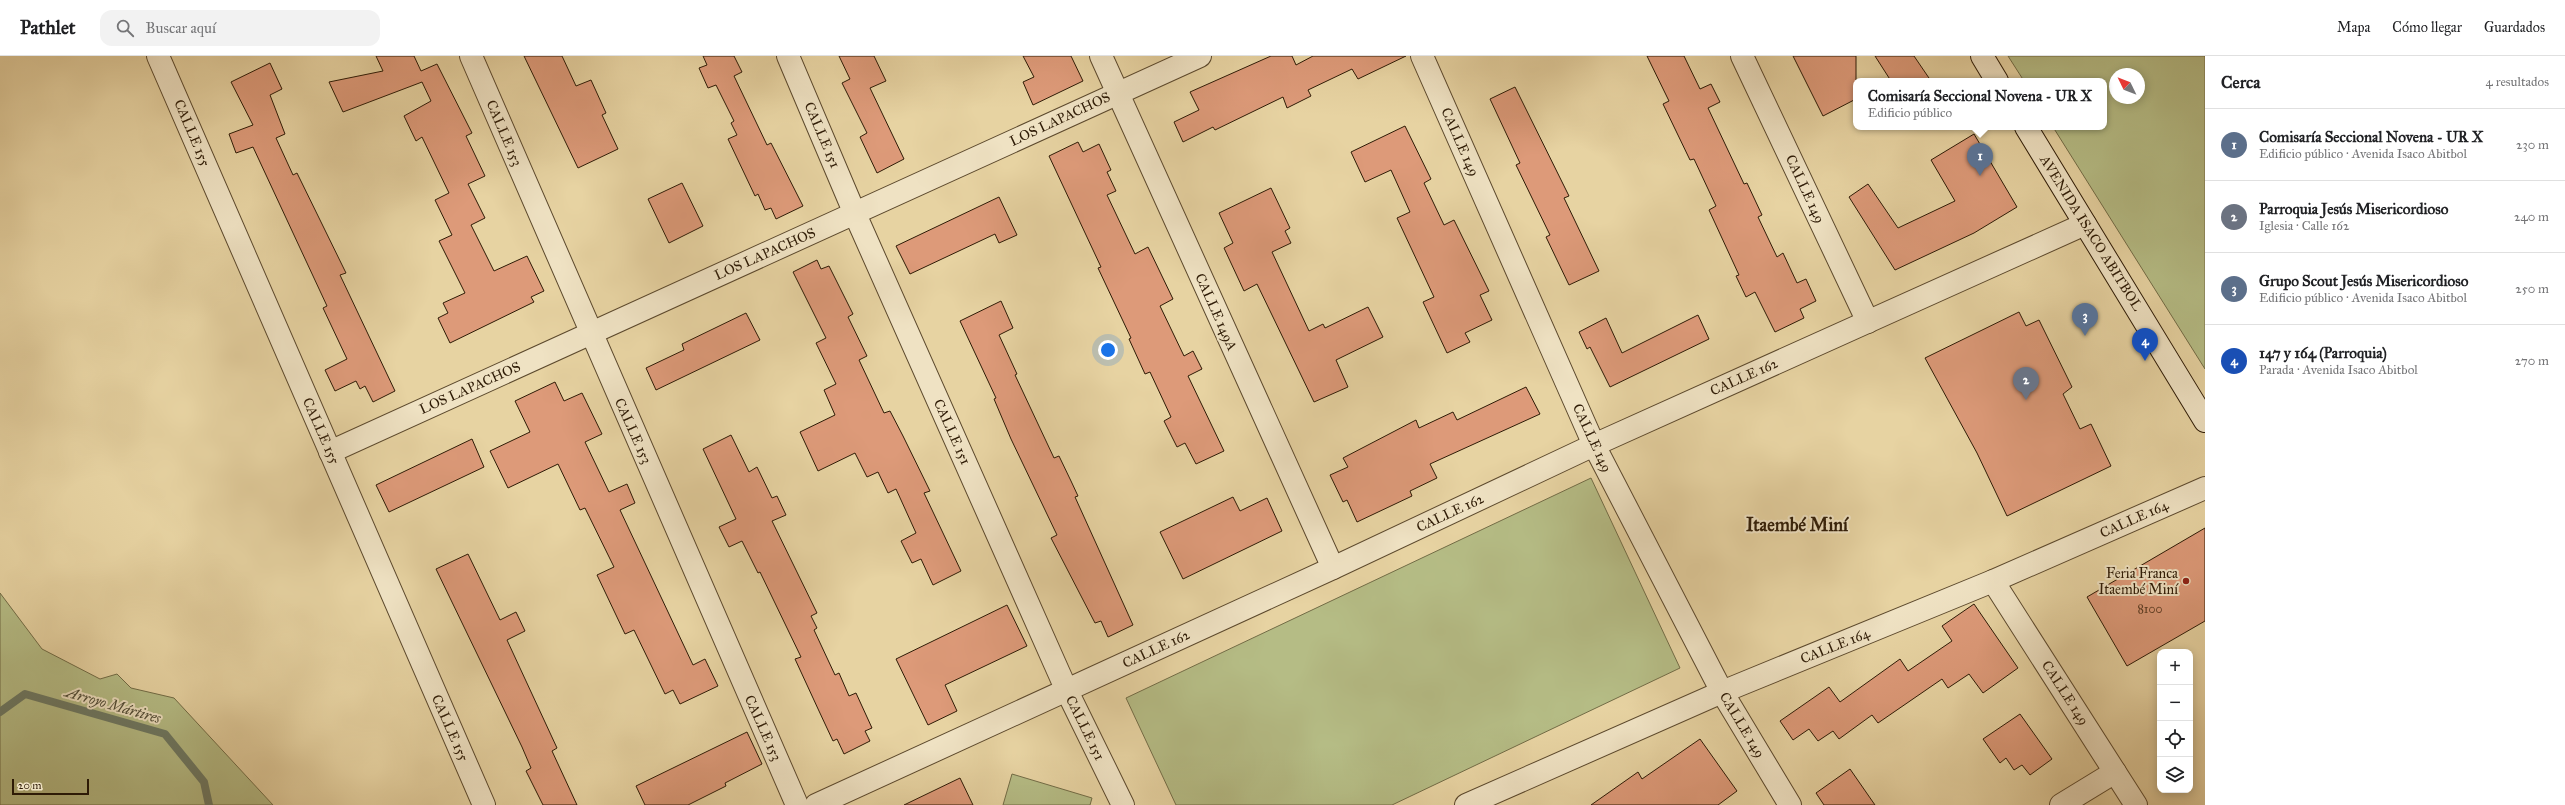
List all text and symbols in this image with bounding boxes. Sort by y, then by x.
search box [100,10,380,46]
text: Pathlet [20,16,76,39]
icon: search [114,17,136,39]
text: Buscar aquí [146,19,216,37]
text: Mapa [2337,19,2370,36]
text: Cómo llegar [2392,19,2462,36]
text: Guardados [2484,19,2545,36]
north arrow [2109,68,2145,104]
text: Cerca [2221,72,2260,93]
text: 4 resultados [2486,74,2549,90]
popup [1853,78,2107,130]
text: Comisaría Seccional Novena - UR X [1868,87,2092,105]
street label: LOS LAPACHOS [1007,88,1113,150]
street label: CALLE 155 [170,97,214,170]
street label: CALLE 153 [482,97,526,169]
street label: CALLE 151 [800,99,844,171]
street label: CALLE 149 [1437,105,1483,179]
text: Edificio público [1868,105,1952,121]
text: Comisaría Seccional Novena - UR X [2259,128,2483,146]
text: 1 [2231,137,2237,153]
text: 230 m [2516,137,2549,153]
pin: 1 [1967,143,1993,176]
text: Edificio público · Avenida Isaco Abitbol [2259,146,2467,162]
street label: AVENIDA ISACO ABITBOL [2036,151,2146,314]
street label: CALLE 149 [1782,152,1828,226]
text: Parroquia Jesús Misericordioso [2259,200,2448,218]
text: 2 [2231,209,2237,225]
text: 240 m [2514,209,2549,225]
text: Iglesia · Calle 162 [2259,218,2349,234]
street label: LOS LAPACHOS [712,224,818,284]
street label: CALLE 149A [1191,271,1241,354]
text: Grupo Scout Jesús Misericordioso [2259,272,2468,290]
text: 3 [2231,281,2237,297]
text: 250 m [2515,281,2549,297]
text: Edificio público · Avenida Isaco Abitbol [2259,290,2467,306]
pin: 3 [2072,303,2098,336]
pin: 4 [2132,328,2158,361]
your location [1098,340,1118,360]
text: 147 y 164 (Parroquia) [2259,344,2387,362]
text: 4 [2230,353,2238,369]
text: 270 m [2515,353,2549,369]
street label: CALLE 162 [1708,355,1781,399]
street label: LOS LAPACHOS [417,358,523,418]
text: Parada · Avenida Isaco Abitbol [2259,362,2418,378]
pin: 2 [2013,367,2039,400]
street label: CALLE 155 [299,395,343,467]
street label: CALLE 153 [611,395,655,467]
street label: CALLE 151 [930,396,974,468]
street label: CALLE 149 [1569,401,1615,475]
street label: CALLE 162 [1414,490,1486,536]
street label: CALLE 164 [2097,496,2172,542]
district label: Itaembé Miní [1746,514,1849,536]
place label: Feria Franca Itaembé Miní [2099,565,2179,598]
marker: Feria Franca Itaembé Miní [2181,576,2191,586]
house number: 8100 [2137,602,2163,616]
street label: CALLE 164 [1798,624,1873,668]
street label: CALLE 162 [1120,626,1192,672]
map controls [2157,649,2193,793]
button: + [2157,649,2193,685]
street label: CALLE 149 [2038,658,2092,728]
water label: Arroyo Mártires [61,682,164,727]
button: − [2157,685,2193,721]
street label: CALLE 149 [1716,689,1768,761]
street label: CALLE 155 [428,692,472,764]
street label: CALLE 153 [741,692,785,764]
street label: CALLE 151 [1062,693,1108,764]
button: locate [2157,721,2193,757]
button: layers [2157,757,2193,793]
scale bar [12,777,89,796]
text: 20 m [18,779,41,792]

